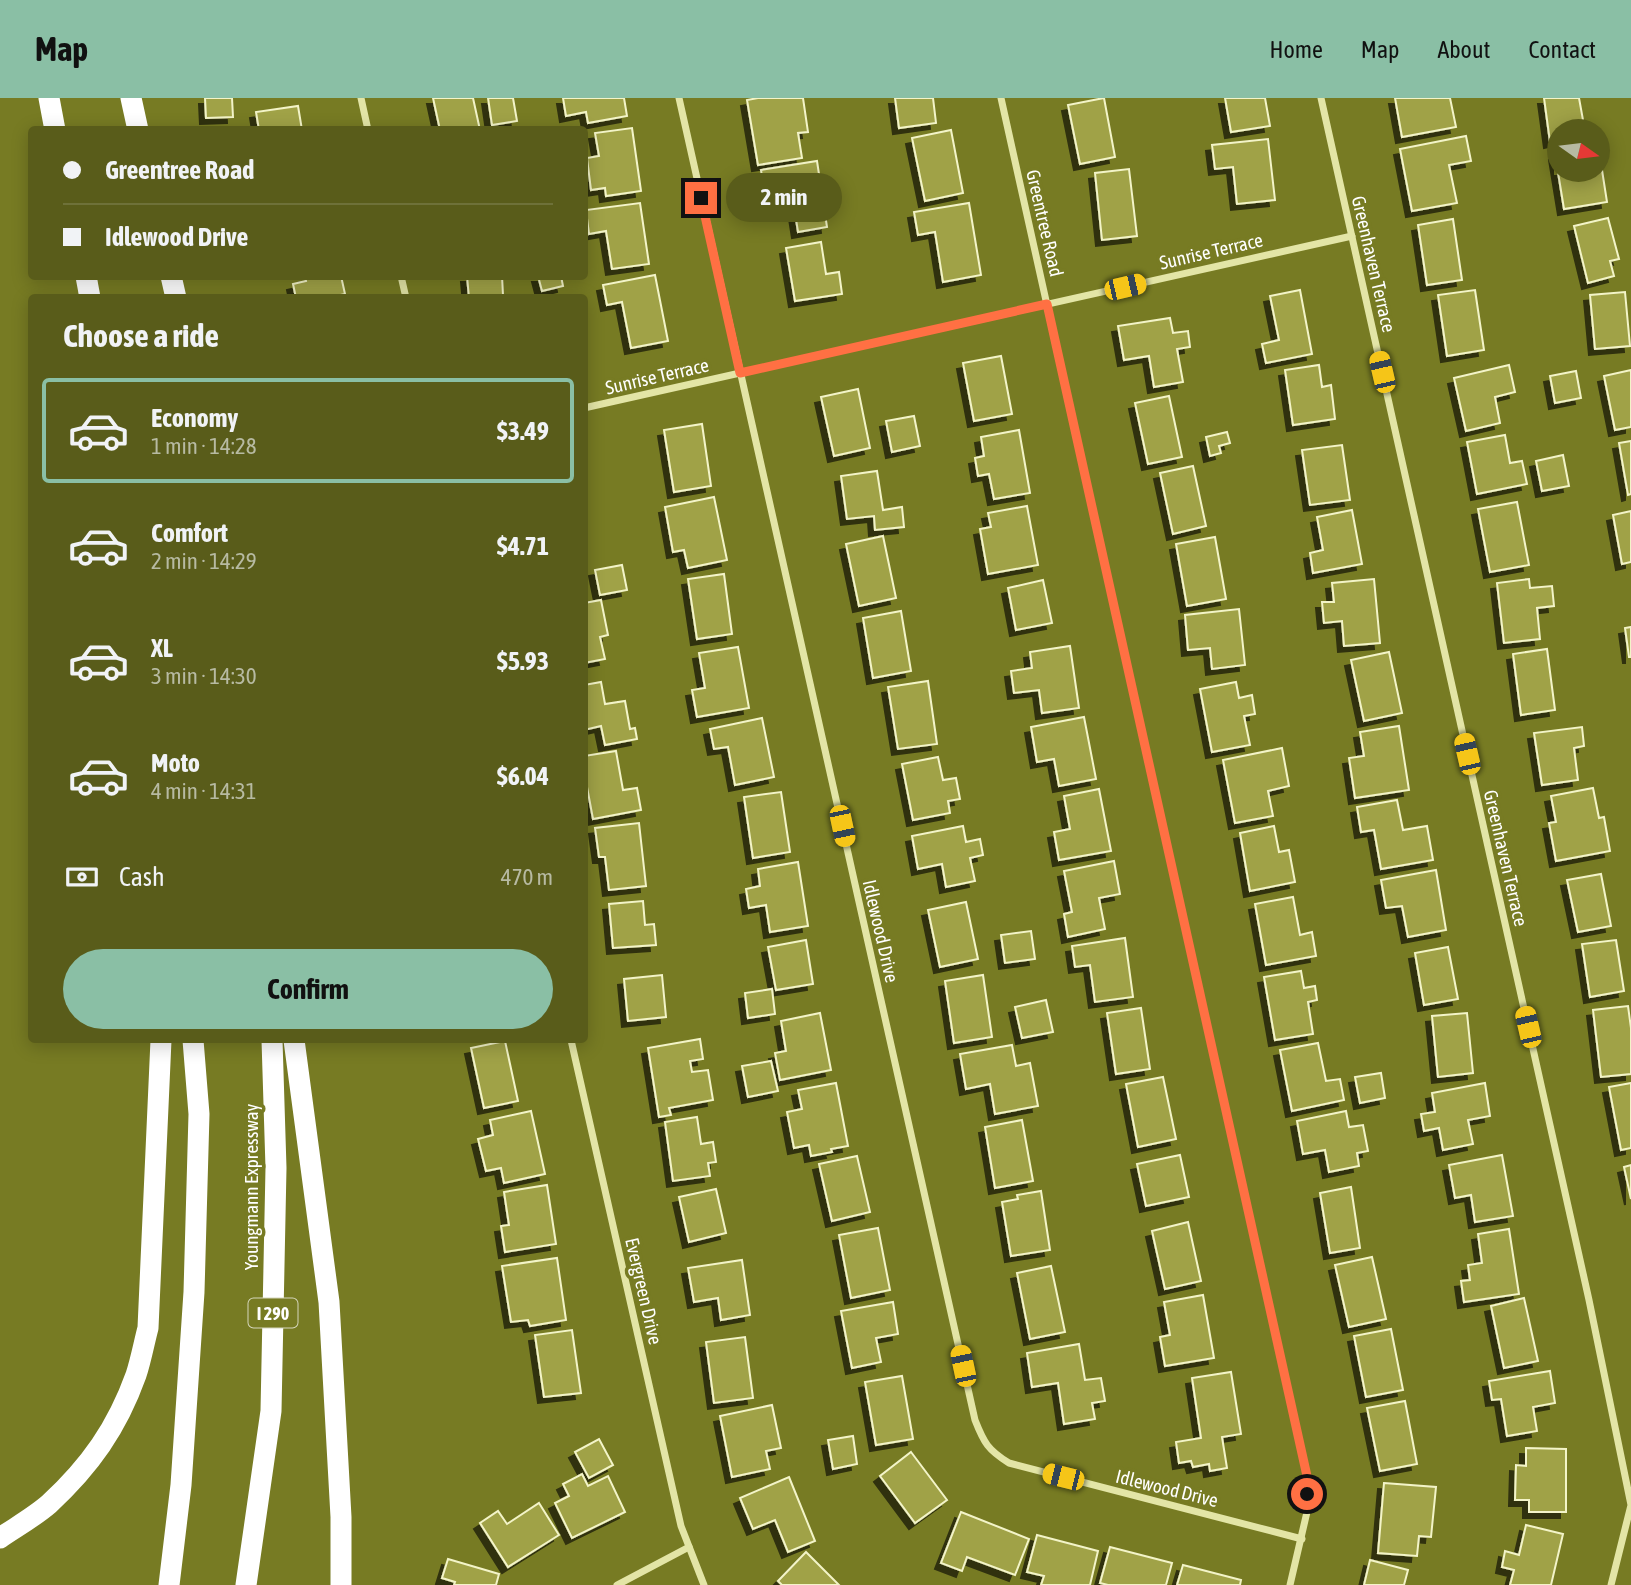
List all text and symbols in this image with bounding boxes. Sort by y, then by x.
text: Map [35,30,88,68]
text: Home [1269,36,1323,63]
text: Map [1361,36,1399,63]
text: About [1437,36,1490,63]
text: Contact [1528,36,1596,63]
north arrow [1547,119,1610,182]
map controls [1547,119,1610,182]
text: Greentree Road [105,155,254,185]
street label: Greentree Road [1022,167,1068,279]
callout: 2 min [726,174,841,222]
route end [685,182,717,214]
text: 2 min [761,184,807,210]
street label: Greenhaven Terrace [1348,194,1400,334]
text: Idlewood Drive [105,222,248,252]
street label: Sunrise Terrace [1157,228,1265,274]
car [1103,272,1148,302]
text: Choose a ride [63,317,219,354]
car [1368,349,1397,395]
street label: Sunrise Terrace [603,353,711,399]
icon: car [67,399,130,462]
text: Economy [151,403,238,433]
text: $3.49 [497,416,549,446]
text: 1 min · 14:28 [151,433,257,459]
icon: car [67,514,130,577]
text: Comfort [151,518,228,548]
text: $4.71 [497,531,549,561]
text: 2 min · 14:29 [151,548,257,574]
icon: car [67,629,130,692]
text: XL [151,633,173,663]
text: $5.93 [497,646,549,676]
text: 3 min · 14:30 [151,663,257,689]
car [1453,731,1482,777]
icon: car [67,744,130,807]
text: Moto [151,748,200,778]
text: $6.04 [497,761,549,791]
text: 4 min · 14:31 [151,778,257,804]
street label: Greenhaven Terrace [1480,788,1532,928]
car [828,803,857,849]
icon: cash [63,858,101,896]
text: Cash [119,862,165,892]
text: 470 m [501,864,553,890]
street label: Idlewood Drive [859,878,903,984]
button: Confirm [63,949,553,1029]
car [1514,1004,1543,1050]
street label: Youngmann Expressway [240,1104,262,1270]
street label: Evergreen Drive [621,1235,667,1347]
road number: I 290 [248,1298,298,1328]
car [949,1343,978,1389]
car [1041,1462,1086,1492]
street label: Idlewood Drive [1114,1465,1220,1511]
route start [1291,1478,1323,1510]

